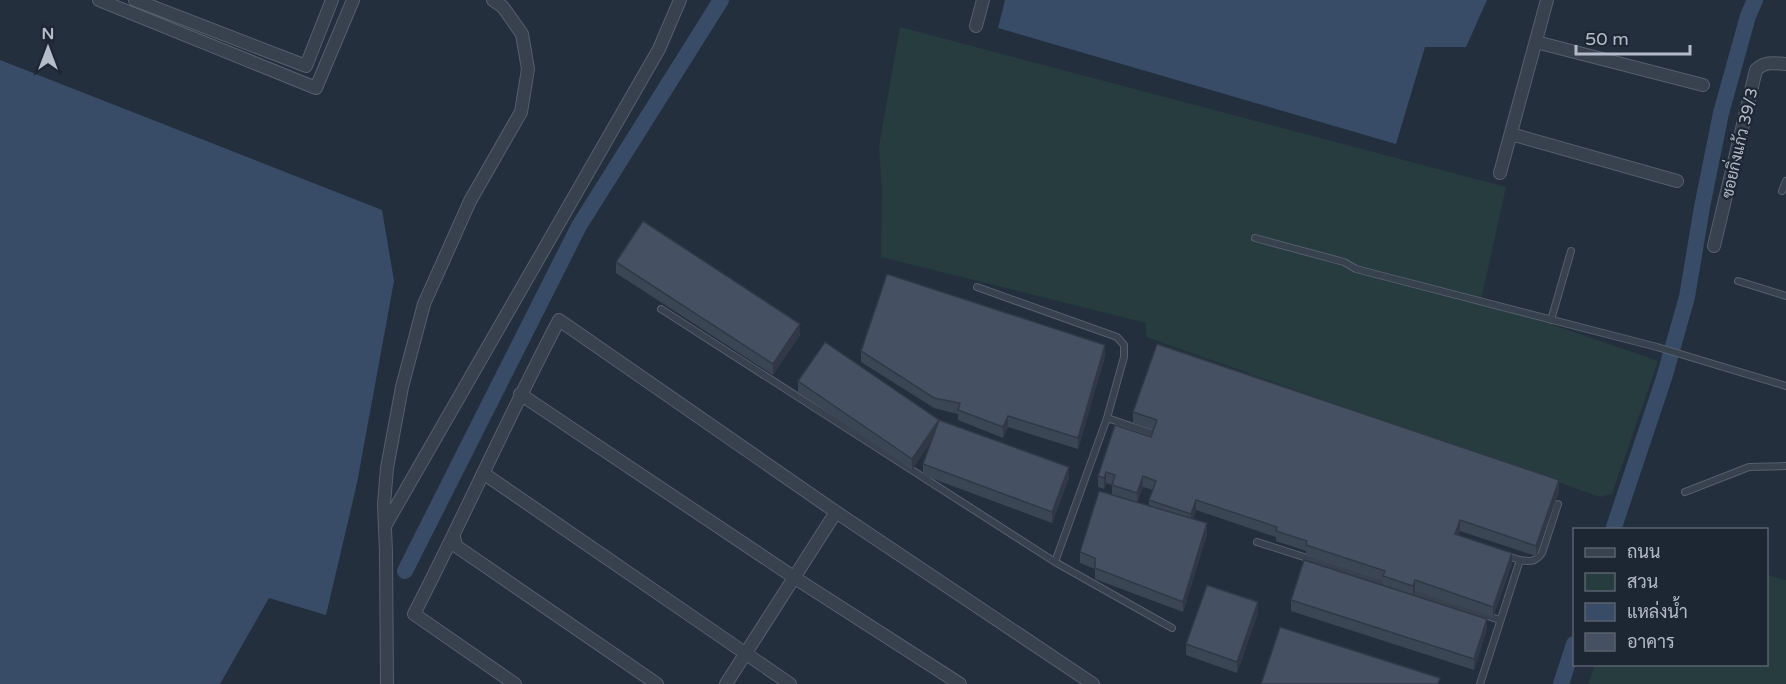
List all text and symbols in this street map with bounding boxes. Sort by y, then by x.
north arrow [18,18,78,78]
scale bar [1576,18,1690,56]
text: N [42,24,54,44]
text: 50 m [1585,28,1629,50]
street label: ซอยกิ่งแก้ว 39/3 [1713,85,1762,201]
legend [1573,528,1768,666]
text: ถนน [1627,541,1660,563]
text: สวน [1627,571,1658,593]
text: แหล่งน้ำ [1627,596,1688,623]
text: อาคาร [1627,631,1675,653]

